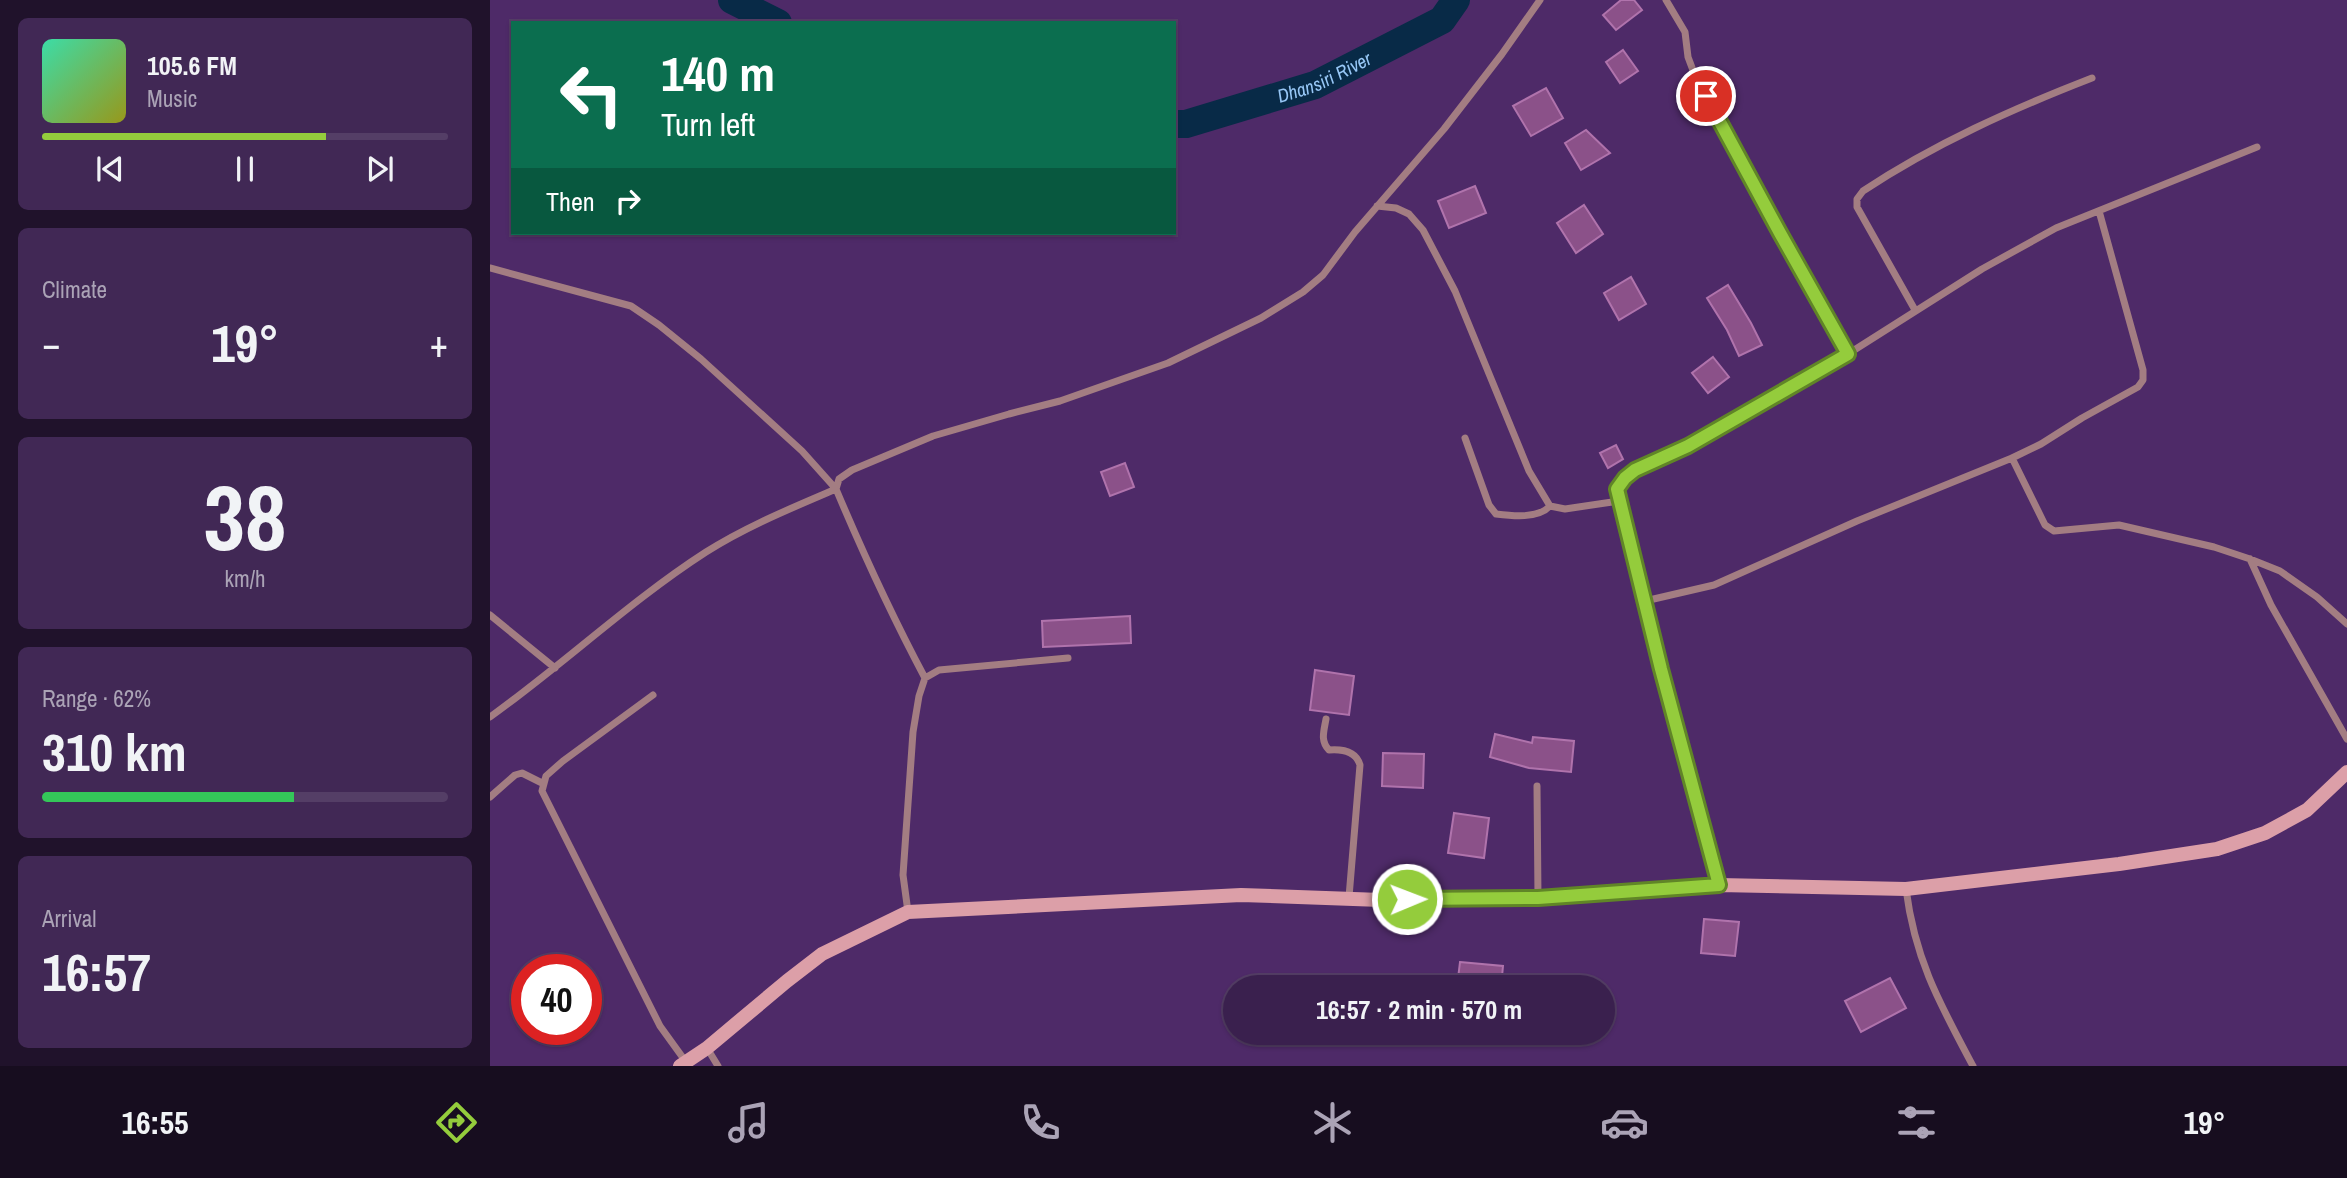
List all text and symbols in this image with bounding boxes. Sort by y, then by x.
text: 140 m [661,40,775,106]
water label: Dhansiri River [1274,45,1376,109]
text: 105.6 FM [147,48,237,83]
icon: left [546,49,637,140]
pin [1676,66,1736,126]
icon: arrive [1687,77,1725,115]
text: Music [147,83,197,114]
text: Turn left [661,103,755,146]
icon: previous [91,150,129,188]
icon: pause [226,150,264,188]
icon: next [361,150,399,188]
icon: right [609,182,647,220]
text: Then [546,184,595,219]
text: Climate [42,274,107,305]
text: 19° [211,308,279,378]
text: − [42,318,60,369]
text: + [430,318,448,369]
text: 38 [204,456,287,578]
text: km/h [225,563,265,594]
text: Range · 62% [42,683,151,714]
text: 310 km [42,717,187,787]
position arrow [1370,862,1444,936]
text: Arrival [42,903,97,934]
text: 16:57 [42,937,151,1007]
speed limit sign: 40 [511,954,602,1045]
text: 16:57 · 2 min · 570 m [1316,992,1522,1027]
icon: directions [432,1098,481,1147]
icon: music [724,1098,773,1147]
icon: phone [1016,1098,1065,1147]
icon: climate [1308,1098,1357,1147]
icon: car [1600,1098,1649,1147]
icon: filters [1892,1098,1941,1147]
text: 16:55 [121,1101,189,1144]
text: 19° [2183,1101,2225,1144]

